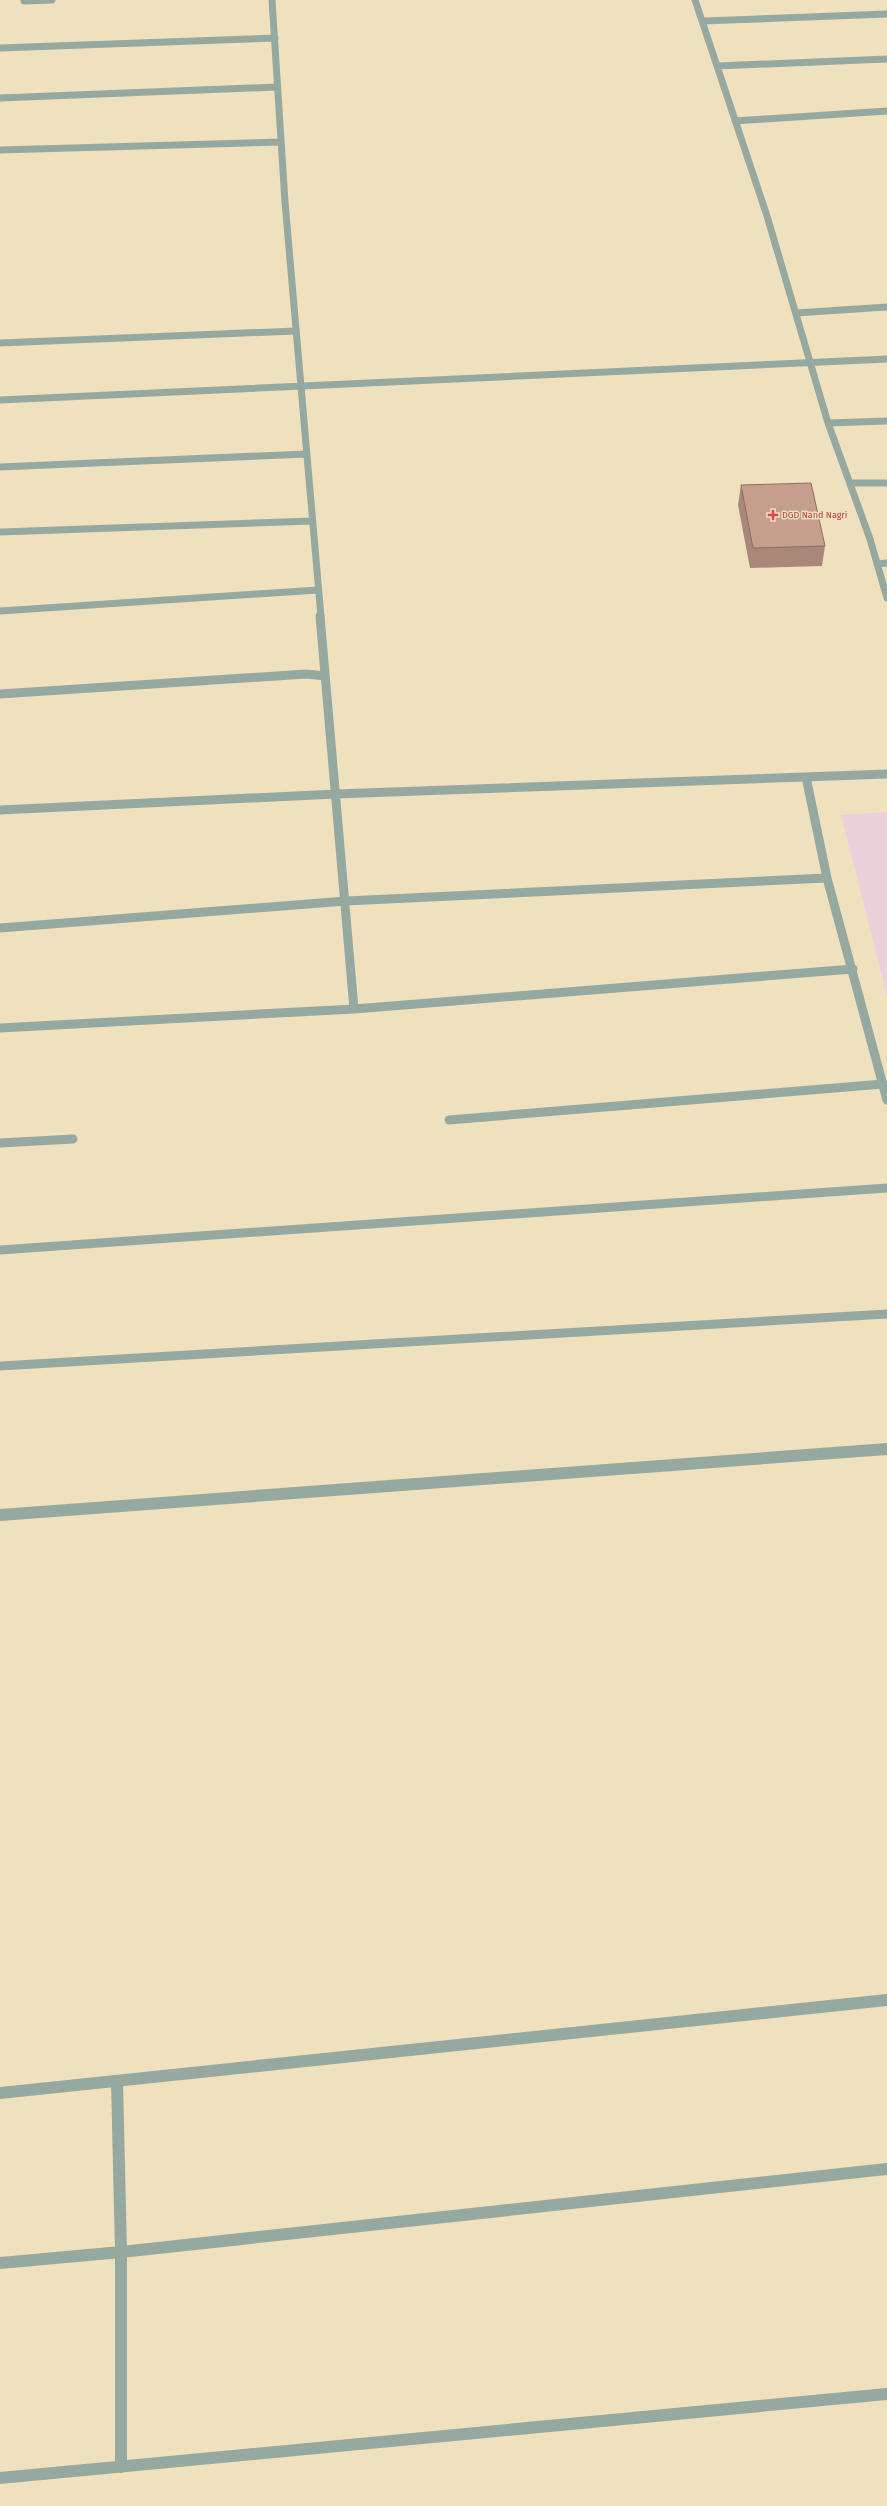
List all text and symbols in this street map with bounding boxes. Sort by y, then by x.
marker: DGD Nand Nagri [767,509,779,521]
place label: DGD Nand Nagri [782,510,847,520]

